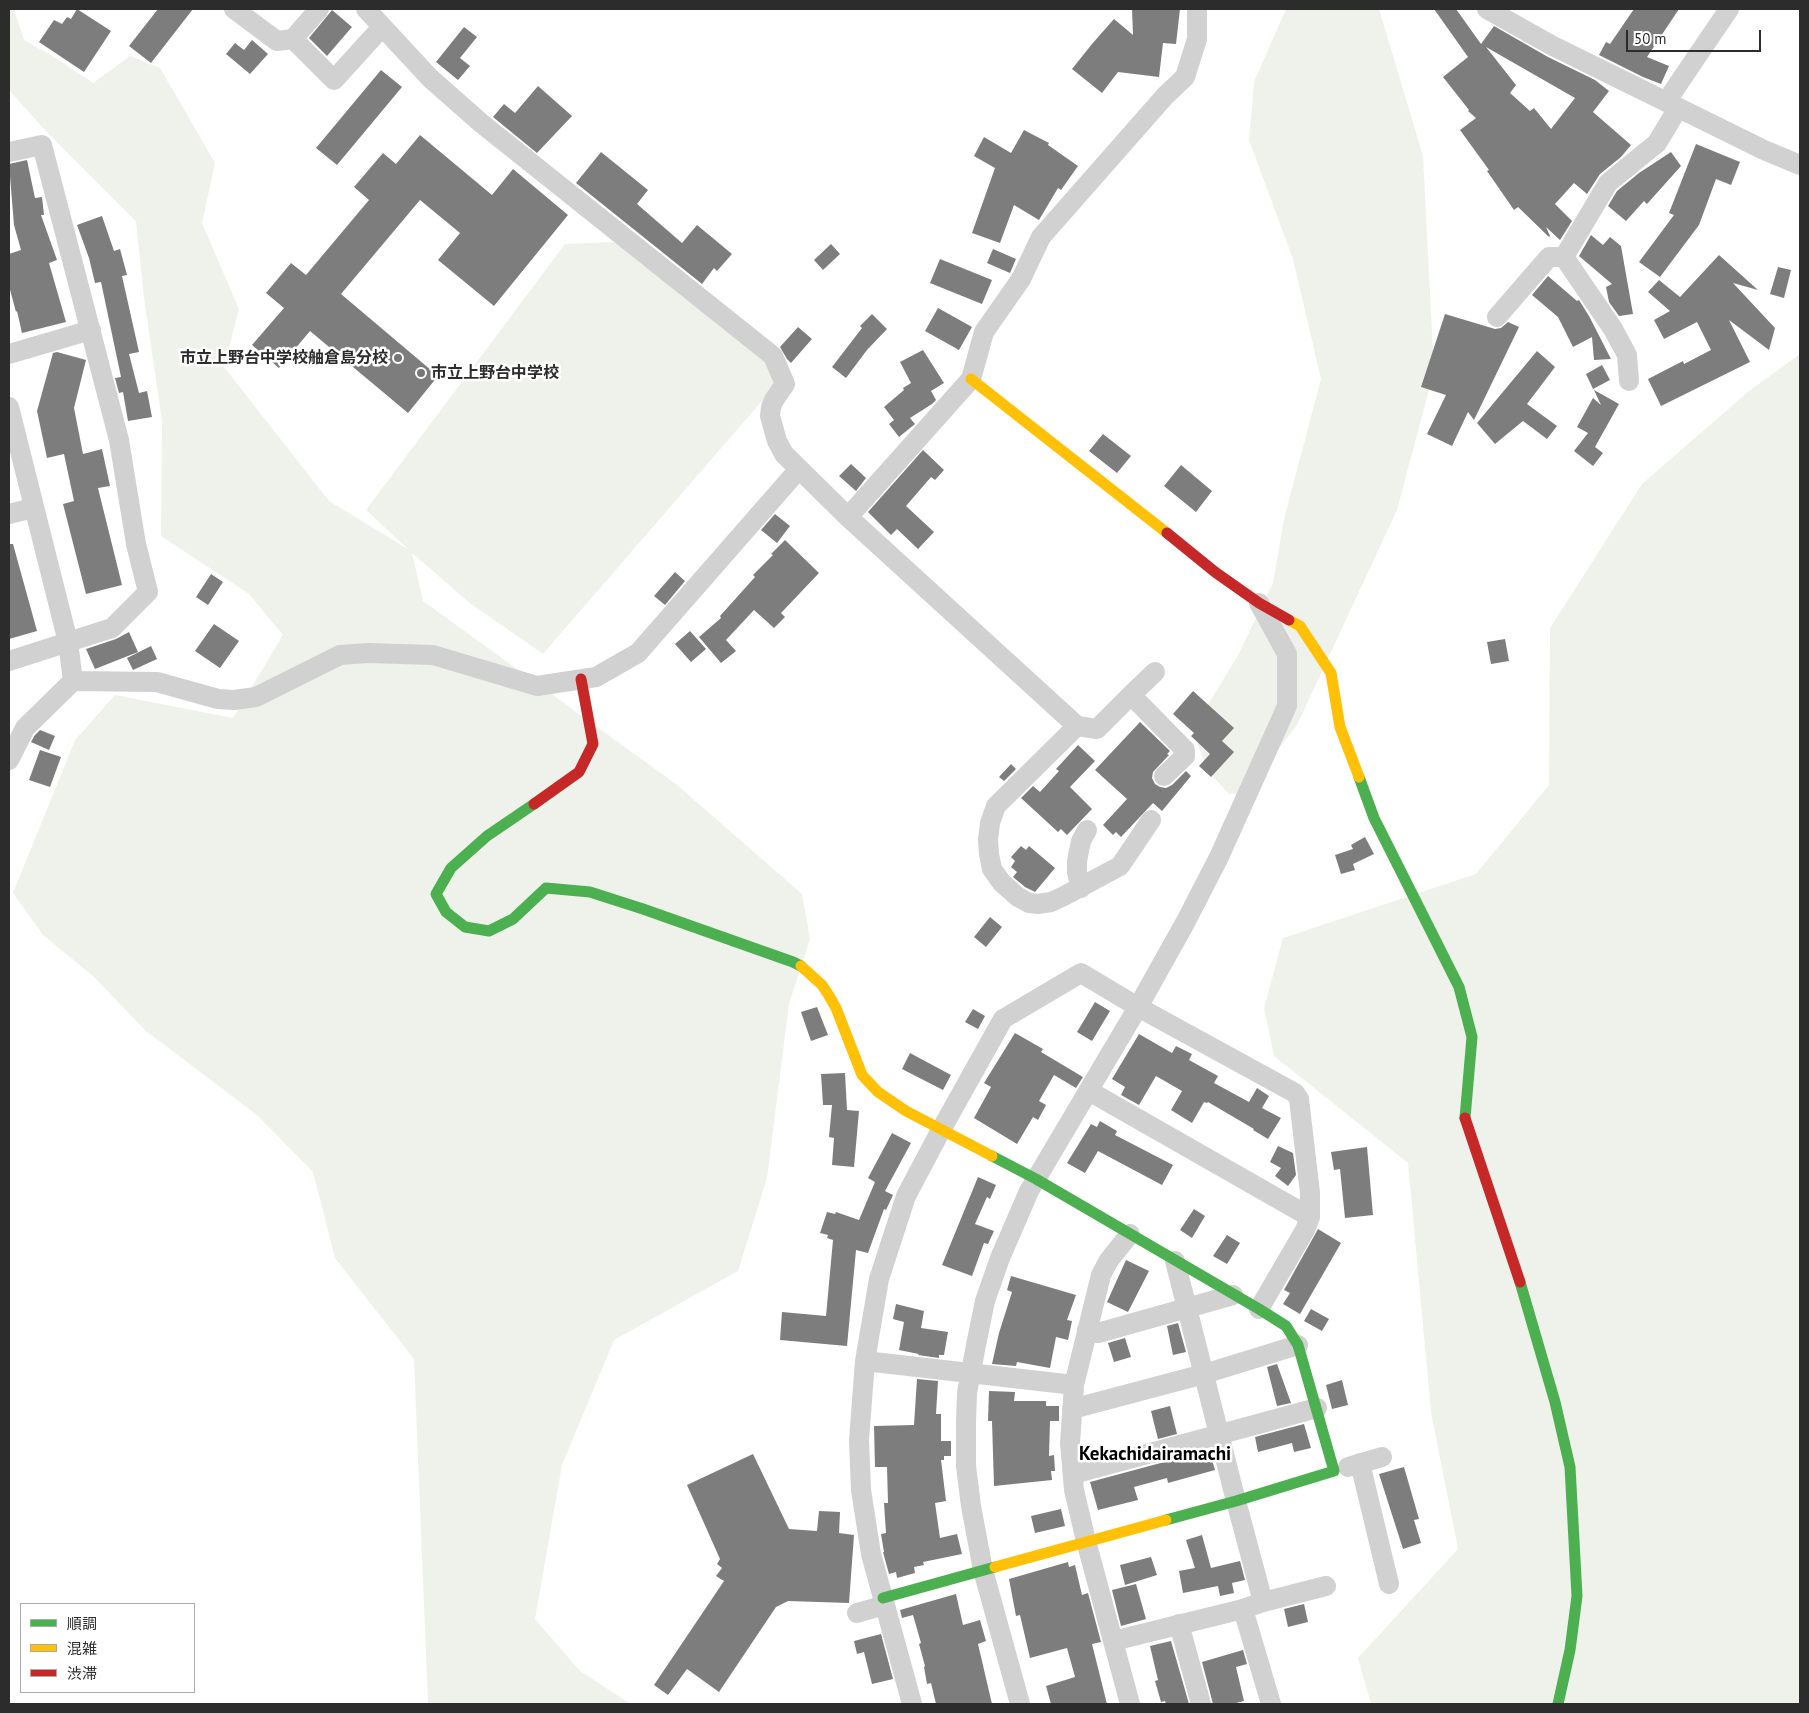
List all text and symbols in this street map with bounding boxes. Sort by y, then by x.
scale bar [1629,20,1764,52]
text: 50 m [1634,29,1667,48]
place label: 市立上野台中学校舳倉島分校 [180,348,388,368]
marker: 市立上野台中学校舳倉島分校 [392,352,404,364]
place label: 市立上野台中学校 [431,363,559,383]
marker: 市立上野台中学校 [415,367,427,379]
district label: Kekachidairamachi [1079,1444,1231,1466]
legend [20,1603,195,1693]
text: 順調 [67,1614,97,1633]
text: 混雑 [67,1639,97,1658]
text: 渋滞 [67,1664,97,1683]

